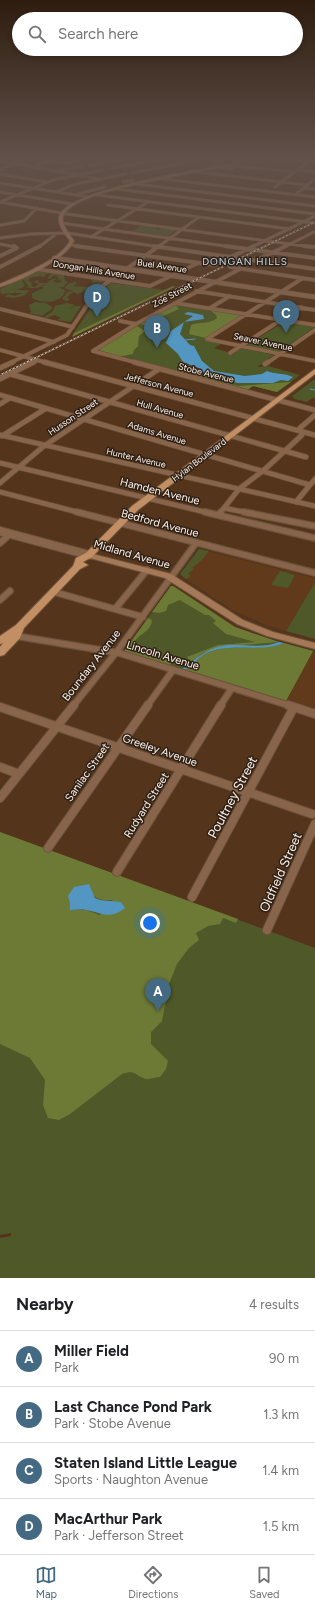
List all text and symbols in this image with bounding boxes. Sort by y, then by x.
search box [12,12,303,56]
icon: search [26,23,48,45]
text: Search here [58,25,138,43]
district label: DONGAN HILLS [202,255,288,268]
street label: Buel Avenue [136,256,188,275]
street label: Dongan Hills Avenue [52,258,136,281]
street label: Zoe Street [150,279,194,310]
pin: D [84,284,110,317]
pin: C [273,300,299,333]
pin: B [144,315,170,348]
street label: Seaver Avenue [233,330,294,353]
street label: Stobe Avenue [177,360,235,385]
street label: Jefferson Avenue [123,370,195,399]
street label: Husson Street [46,396,100,437]
street label: Hull Avenue [135,397,185,420]
street label: Adams Avenue [127,418,188,447]
street label: Hylan Boulevard [169,436,228,484]
street label: Hunter Avenue [105,445,167,470]
street label: Hamden Avenue [119,475,201,508]
street label: Bedford Avenue [120,507,200,540]
street label: Midland Avenue [92,537,172,572]
street label: Boundary Avenue [60,627,123,704]
street label: Lincoln Avenue [125,638,201,673]
street label: Greeley Avenue [121,732,199,769]
street label: Sanilac Street [62,740,112,804]
street label: Poultney Street [205,754,260,841]
street label: Rudyard Street [121,770,172,840]
street label: Oldfield Street [256,830,305,914]
your location [140,913,160,933]
pin: A [145,978,171,1011]
text: Nearby [16,1294,74,1314]
text: 4 results [249,1297,299,1312]
text: Miller Field [54,1342,129,1360]
text: A [24,1351,34,1366]
text: 90 m [269,1351,299,1366]
text: Park [54,1360,79,1375]
text: Last Chance Pond Park [54,1398,212,1416]
text: B [25,1407,33,1422]
text: 1.3 km [263,1407,299,1422]
text: Park · Stobe Avenue [54,1416,171,1431]
text: Staten Island Little League [54,1454,237,1472]
text: C [24,1463,34,1478]
text: 1.4 km [262,1463,299,1478]
text: Sports · Naughton Avenue [54,1472,208,1487]
text: MacArthur Park [54,1510,162,1528]
text: D [24,1519,34,1534]
text: 1.5 km [263,1519,299,1534]
text: Park · Jefferson Street [54,1528,184,1543]
tab: Map [35,1564,57,1601]
tab: Directions [128,1564,178,1601]
tab: Saved [249,1564,280,1601]

